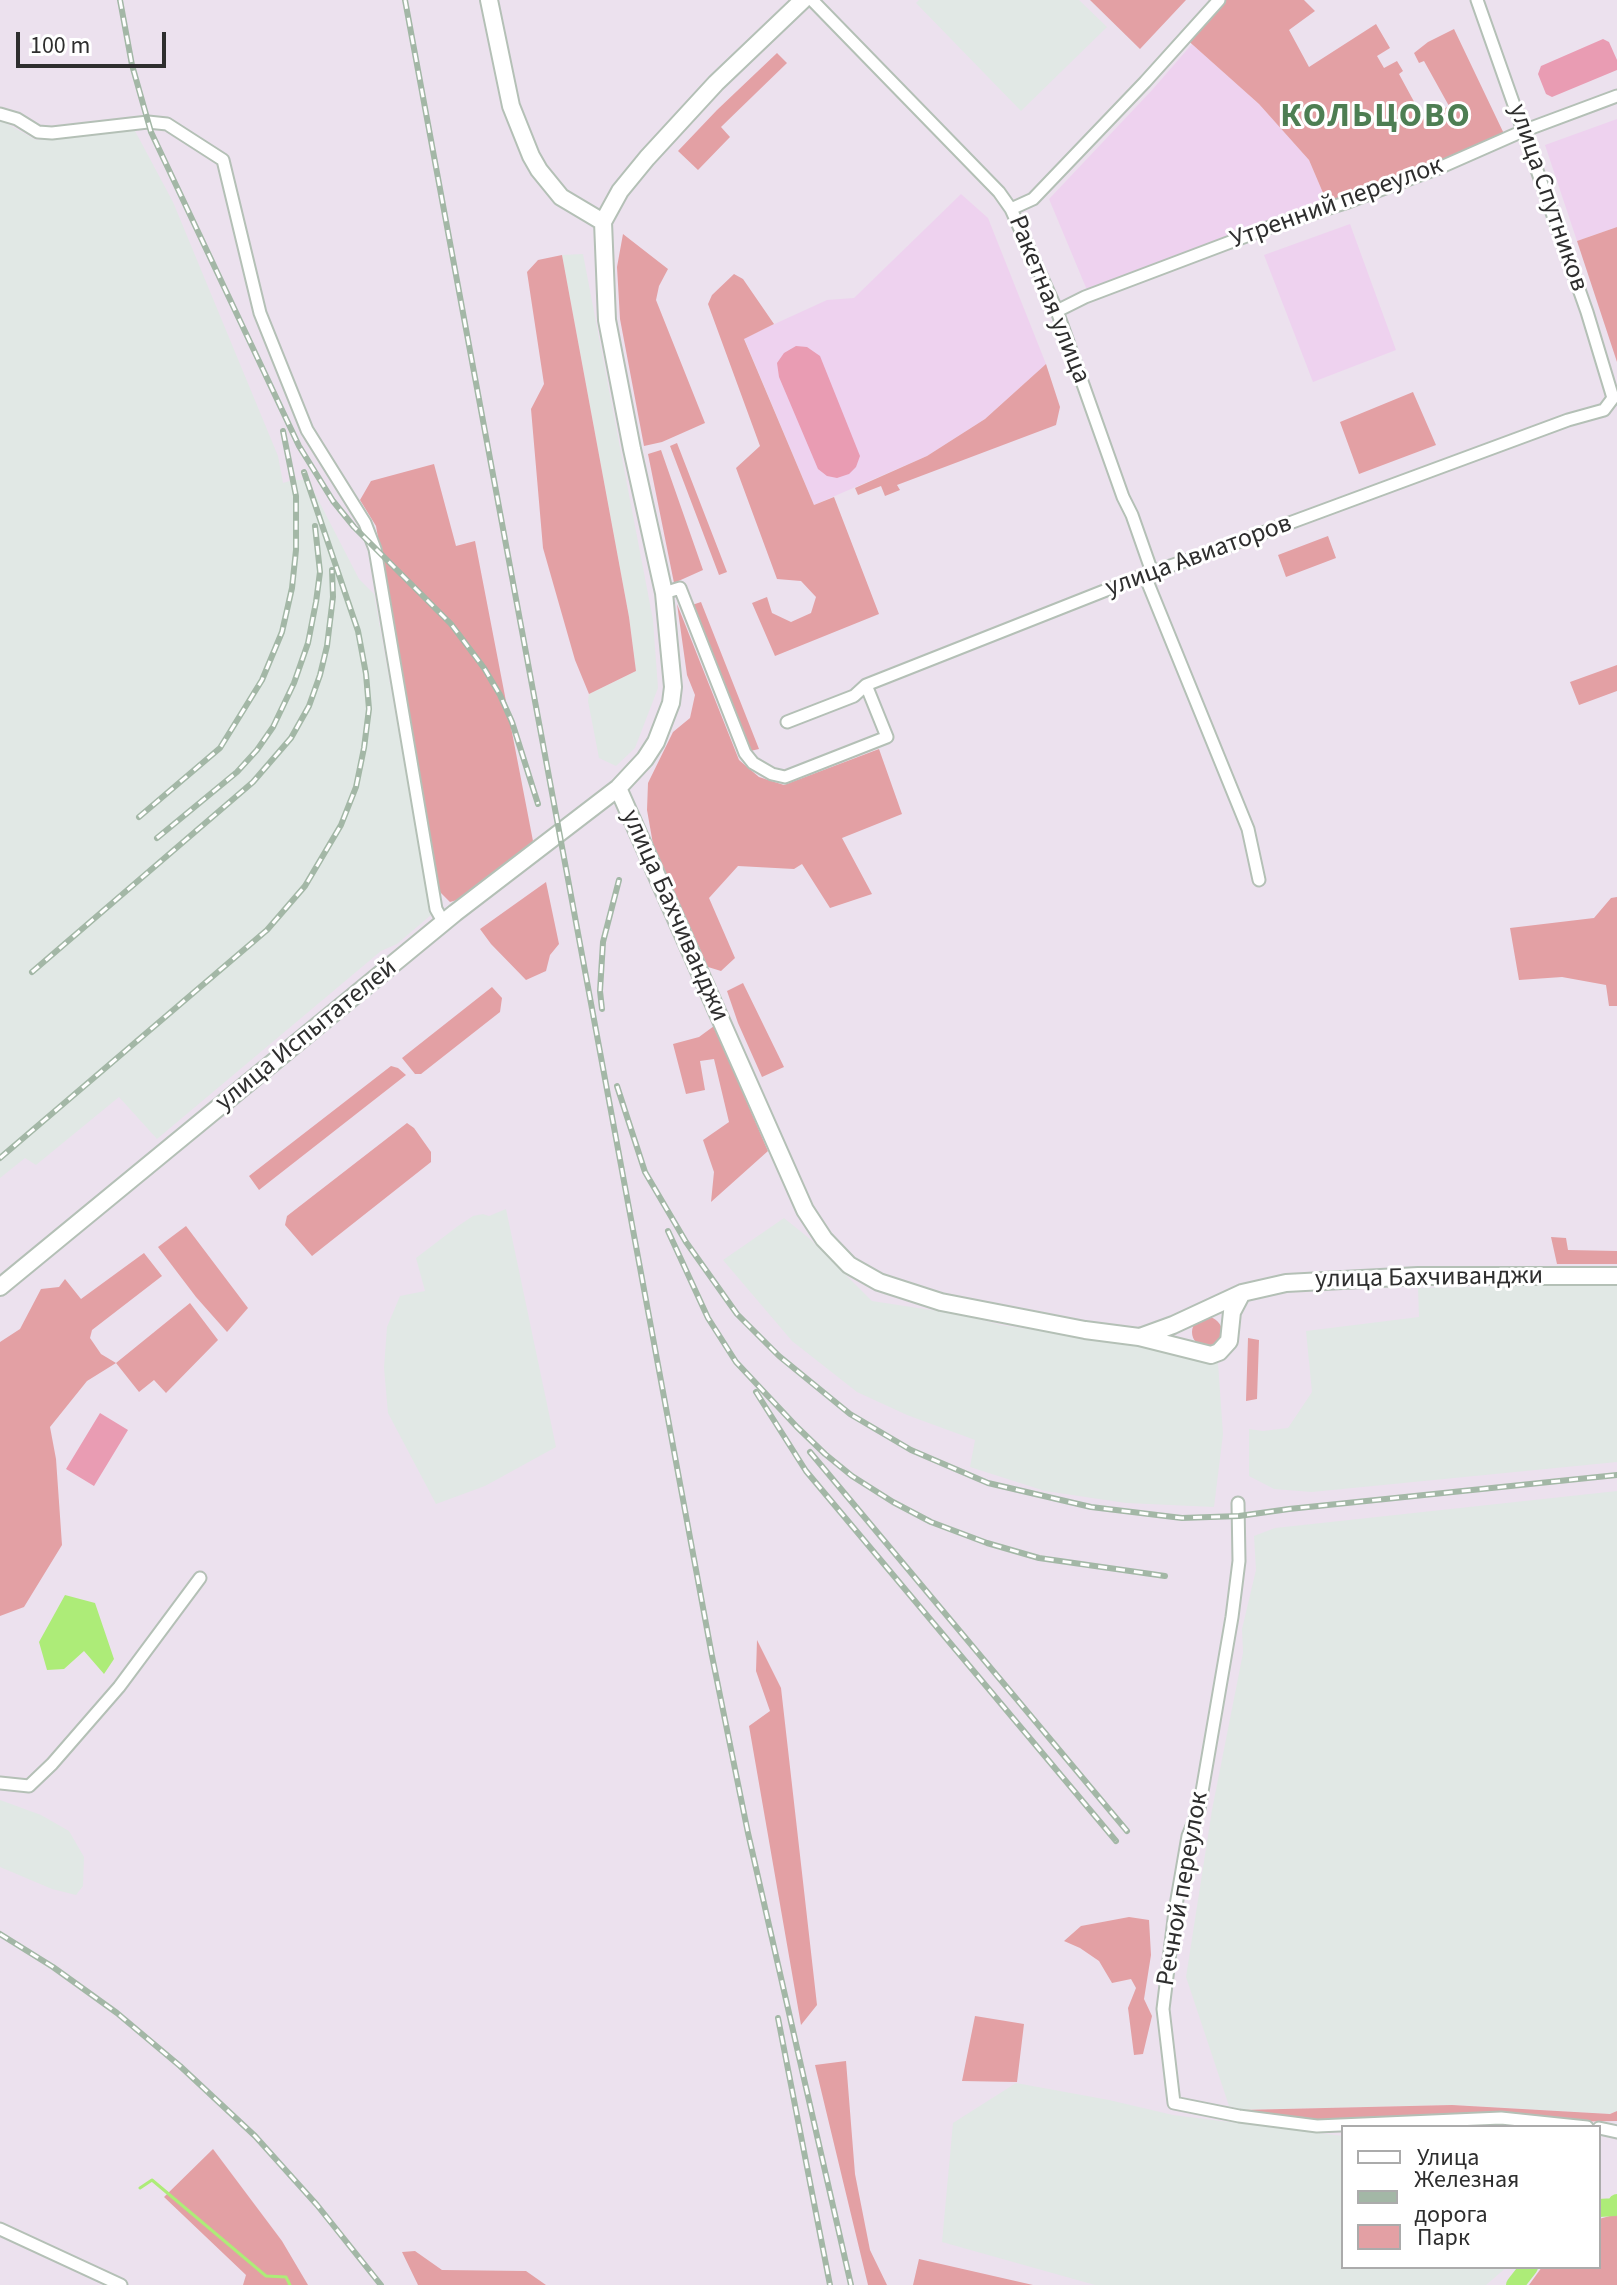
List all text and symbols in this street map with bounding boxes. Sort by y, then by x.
scale bar [20,16,170,66]
text: 100 m [30,28,90,63]
district label: КОЛЬЦОВО [1280,99,1472,139]
street label: улица Спутников [1500,100,1594,296]
street label: Утренний переулок [1227,151,1447,257]
street label: Ракетная улица [1000,212,1096,388]
street label: улица Авиаторов [1102,509,1296,605]
street label: улица Бахчиванджи [613,805,735,1027]
street label: улица Испытателей [210,953,404,1119]
street label: улица Бахчиванджи [1315,1261,1543,1297]
street label: Речной переулок [1152,1790,1216,1988]
legend [1341,2125,1601,2269]
text: Улица [1417,2140,1479,2175]
text: Железная дорога [1414,2162,1519,2232]
text: Парк [1417,2220,1470,2255]

